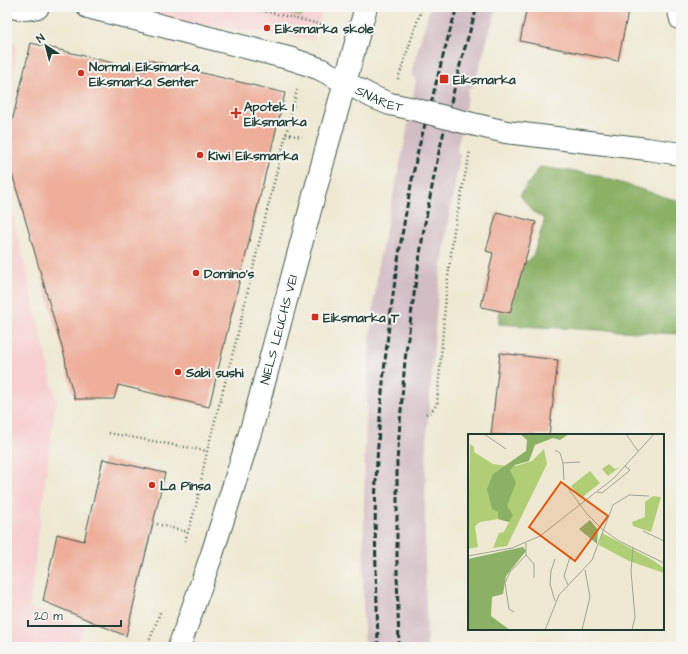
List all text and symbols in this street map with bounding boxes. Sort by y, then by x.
place label: Eiksmarka skole [275,20,374,38]
marker: Eiksmarka skole [262,23,272,33]
north arrow [26,26,66,66]
text: N [33,30,48,46]
place label: Normal Eiksmarka, Eiksmarka Senter [89,58,201,91]
marker: Normal Eiksmarka, Eiksmarka Senter [76,68,86,78]
place label: Eiksmarka [453,71,516,89]
marker: Eiksmarka [438,73,450,85]
street label: SNARET [352,81,406,117]
place label: Apotek 1 Eiksmarka [244,98,307,131]
marker: Apotek 1 Eiksmarka [231,108,241,118]
place label: Kiwi Eiksmarka [208,147,299,165]
marker: Kiwi Eiksmarka [195,150,205,160]
place label: Domino's [204,265,255,283]
marker: Domino's [191,268,201,278]
street label: NIELS LEUCHS VEI [256,273,302,386]
place label: Eiksmarka T [323,309,400,327]
marker: Eiksmarka T [310,312,320,322]
place label: Sabi sushi [185,364,245,382]
marker: Sabi sushi [173,367,183,377]
inset map [468,434,664,630]
place label: La Pinsa [160,477,211,495]
marker: La Pinsa [147,480,157,490]
scale bar [28,602,121,628]
text: 20 m [34,608,63,625]

